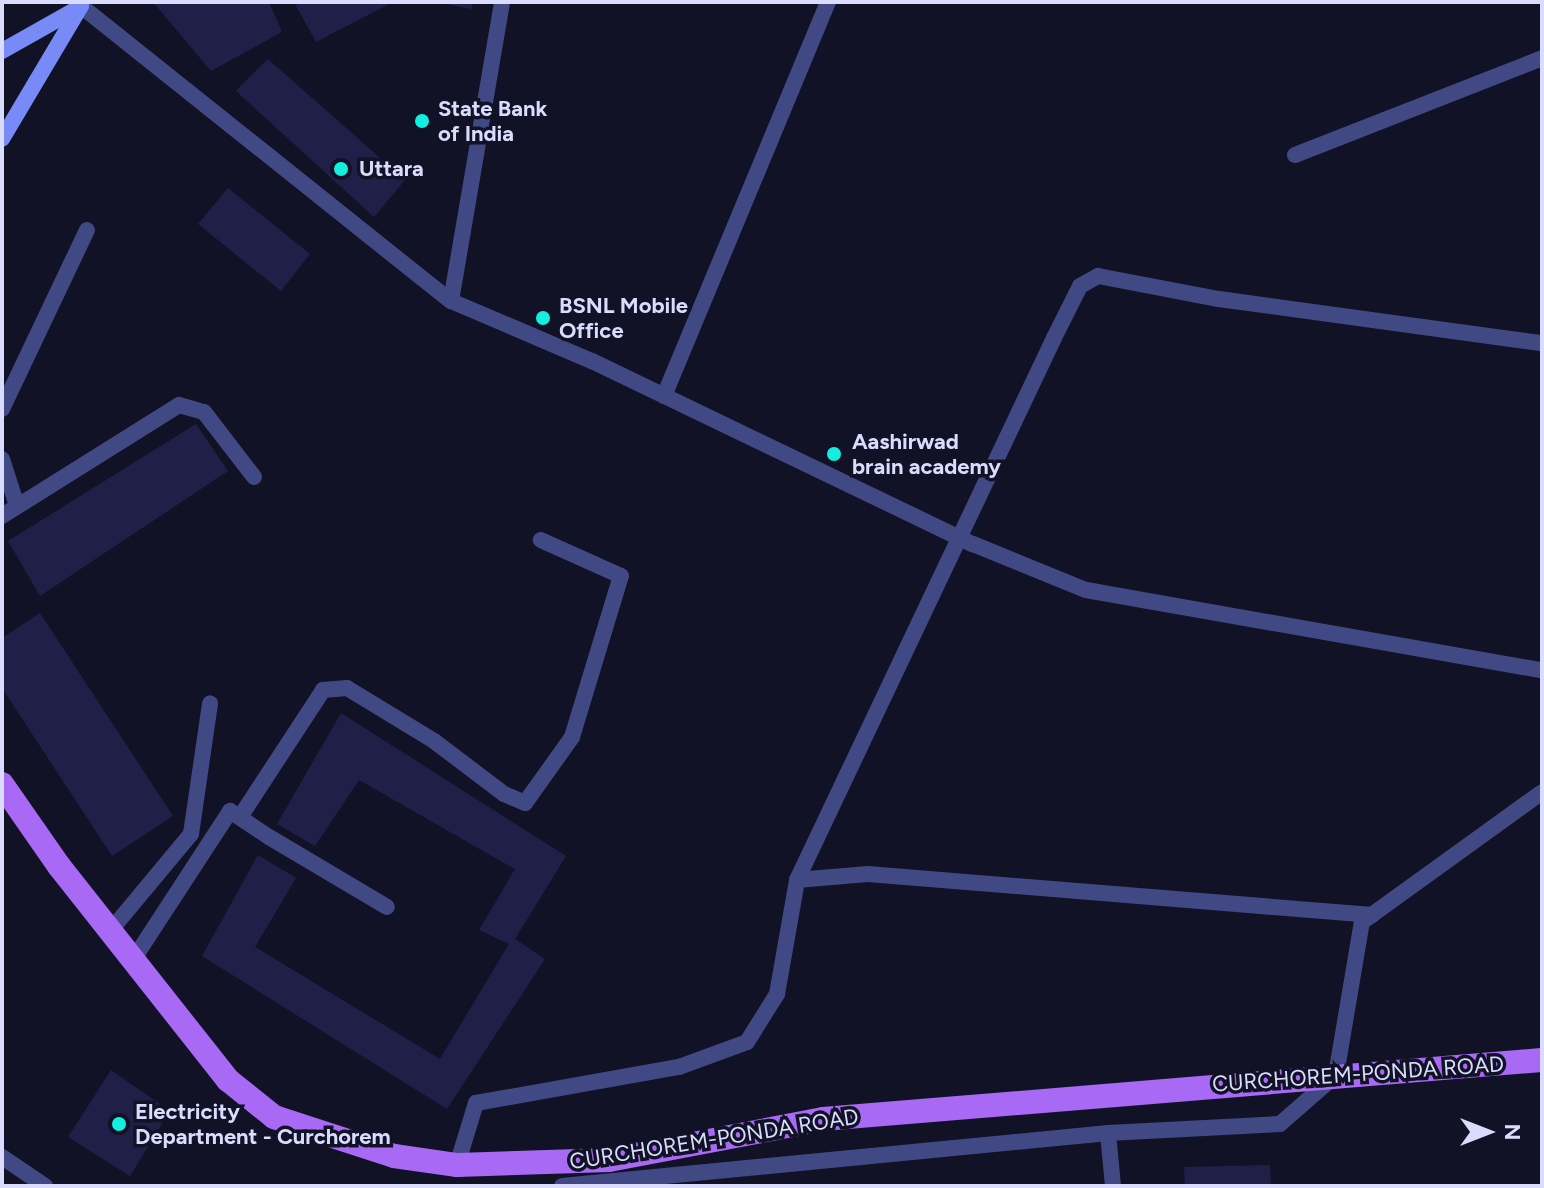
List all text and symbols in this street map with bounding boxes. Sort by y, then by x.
place label: State Bank of India [438,95,547,146]
marker: State Bank of India [413,112,431,130]
place label: Uttara [359,156,424,182]
marker: Uttara [330,158,352,180]
place label: BSNL Mobile Office [559,292,688,344]
marker: BSNL Mobile Office [534,309,552,327]
place label: Aashirwad brain academy [852,428,1001,480]
marker: Aashirwad brain academy [823,443,845,465]
street label: CURCHOREM-PONDA ROAD [1211,1051,1505,1097]
north arrow [1448,1092,1528,1172]
place label: Electricity Department - Curchorem [135,1098,391,1150]
street label: CURCHOREM-PONDA ROAD [568,1103,860,1175]
marker: Electricity Department - Curchorem [110,1115,128,1133]
text: N [1499,1123,1526,1141]

